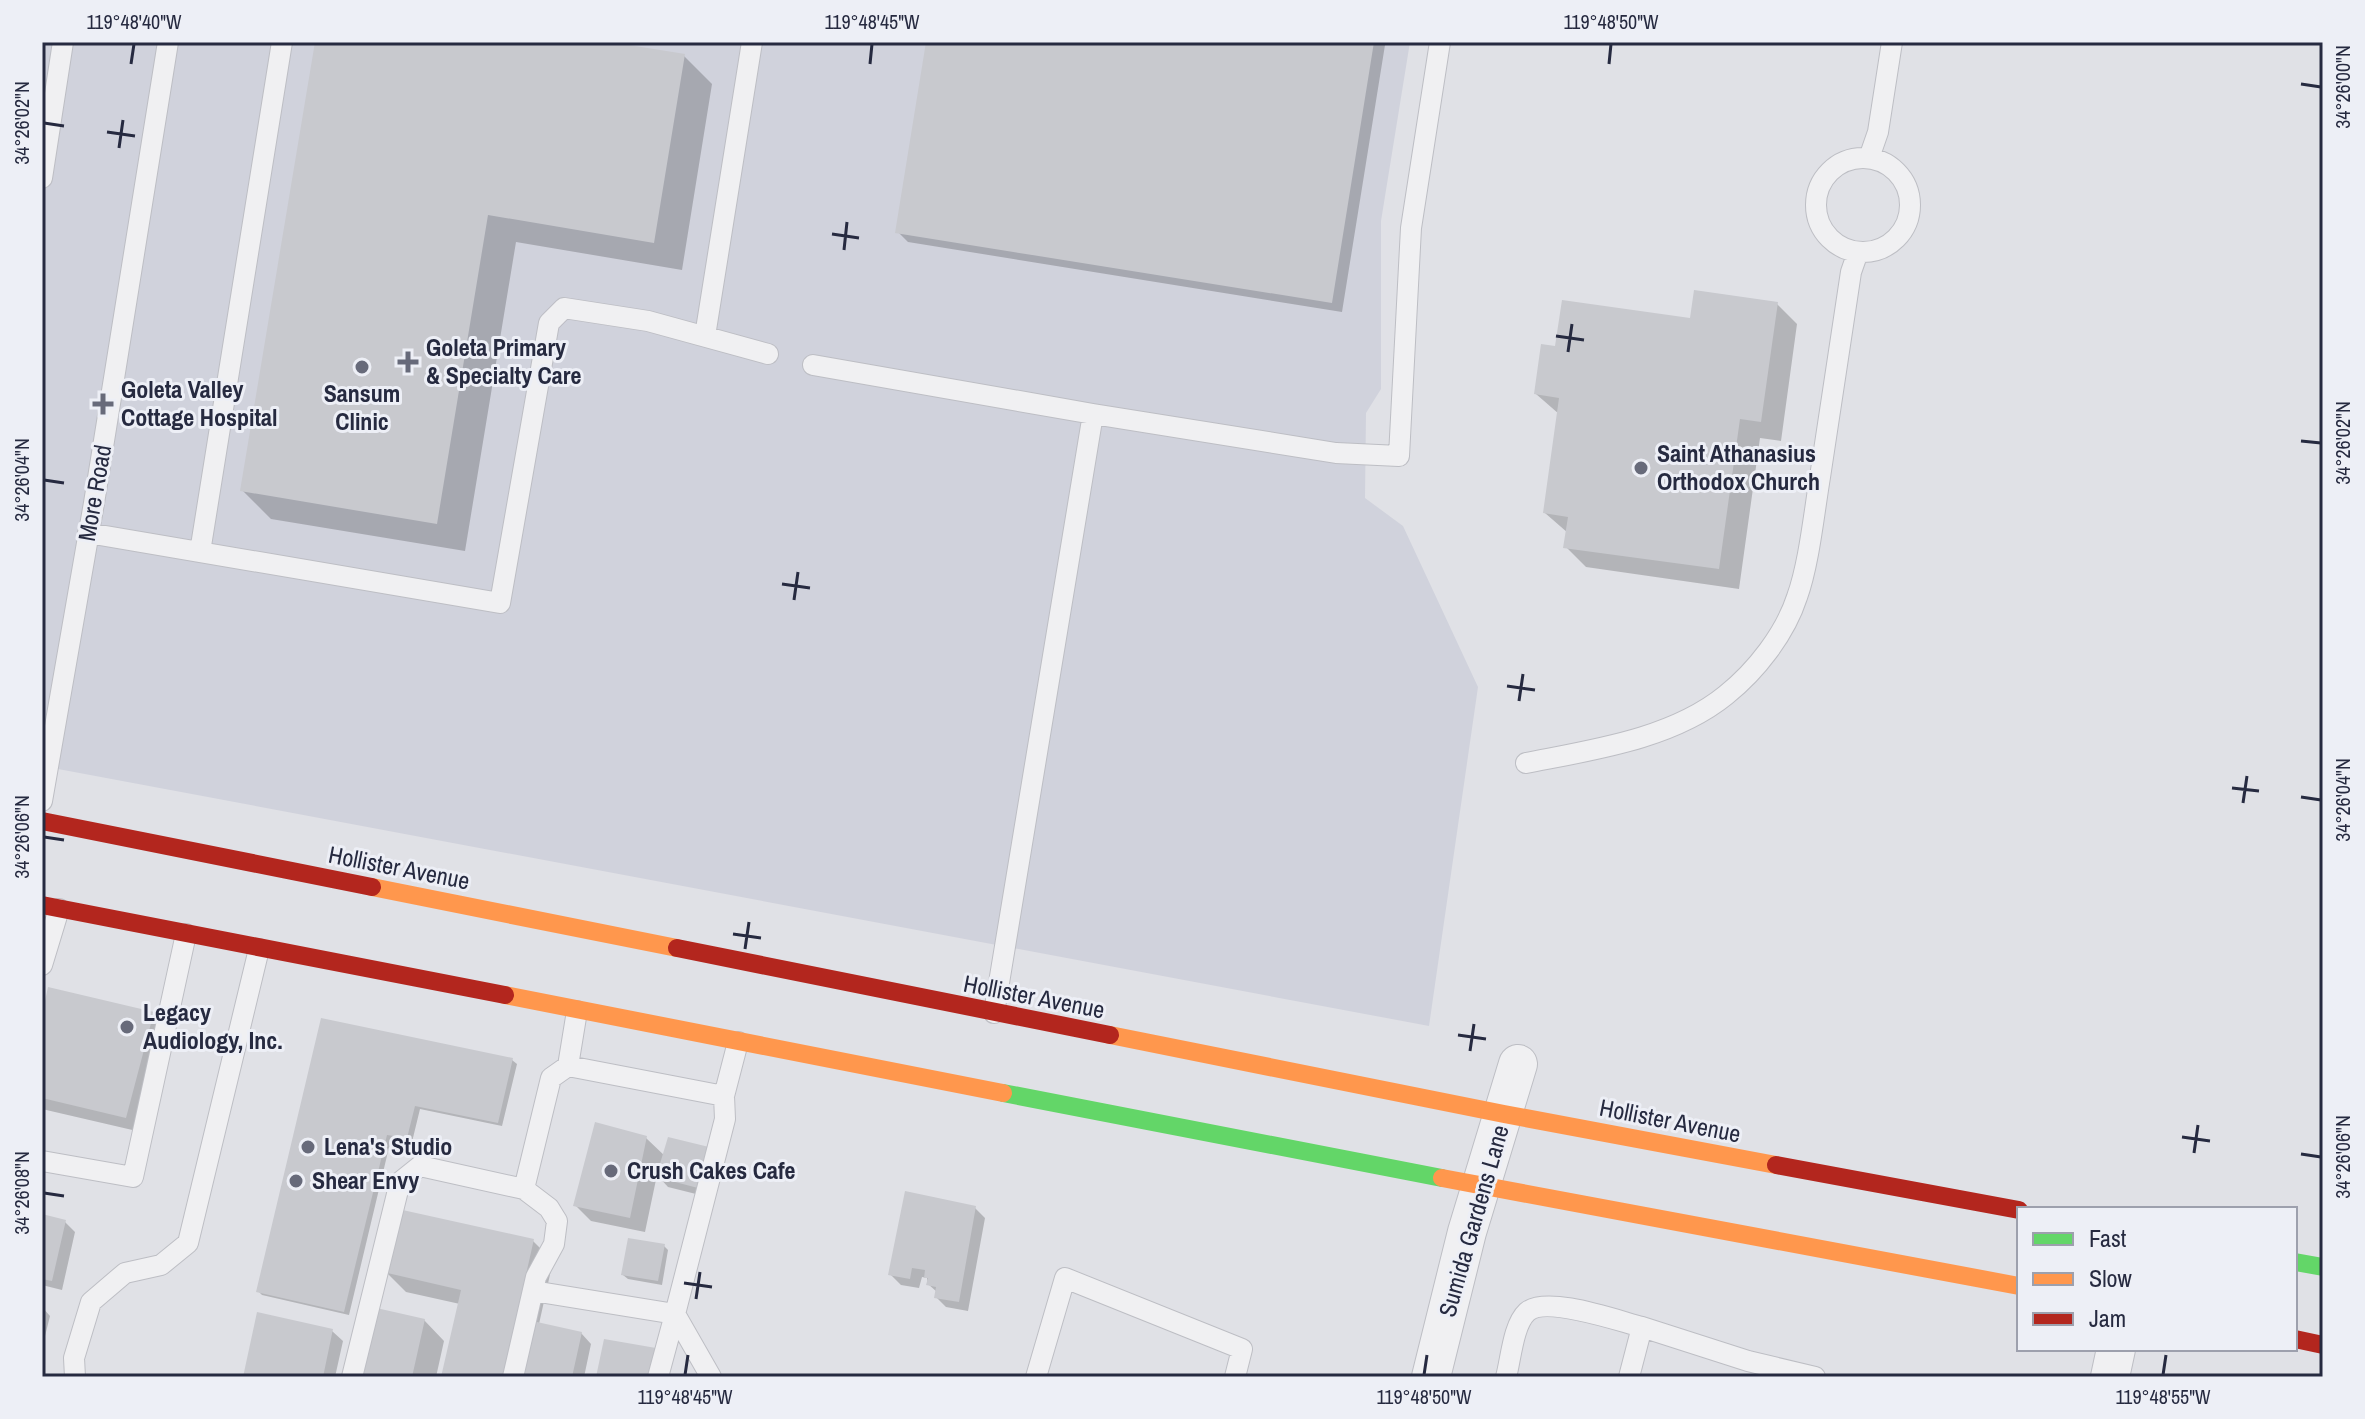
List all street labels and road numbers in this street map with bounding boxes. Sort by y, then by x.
street label: More Road [70,442,118,544]
street label: Hollister Avenue [326,838,472,896]
street label: Hollister Avenue [961,967,1107,1025]
street label: Hollister Avenue [1597,1091,1743,1149]
street label: Sumida Gardens Lane [1430,1121,1516,1320]

